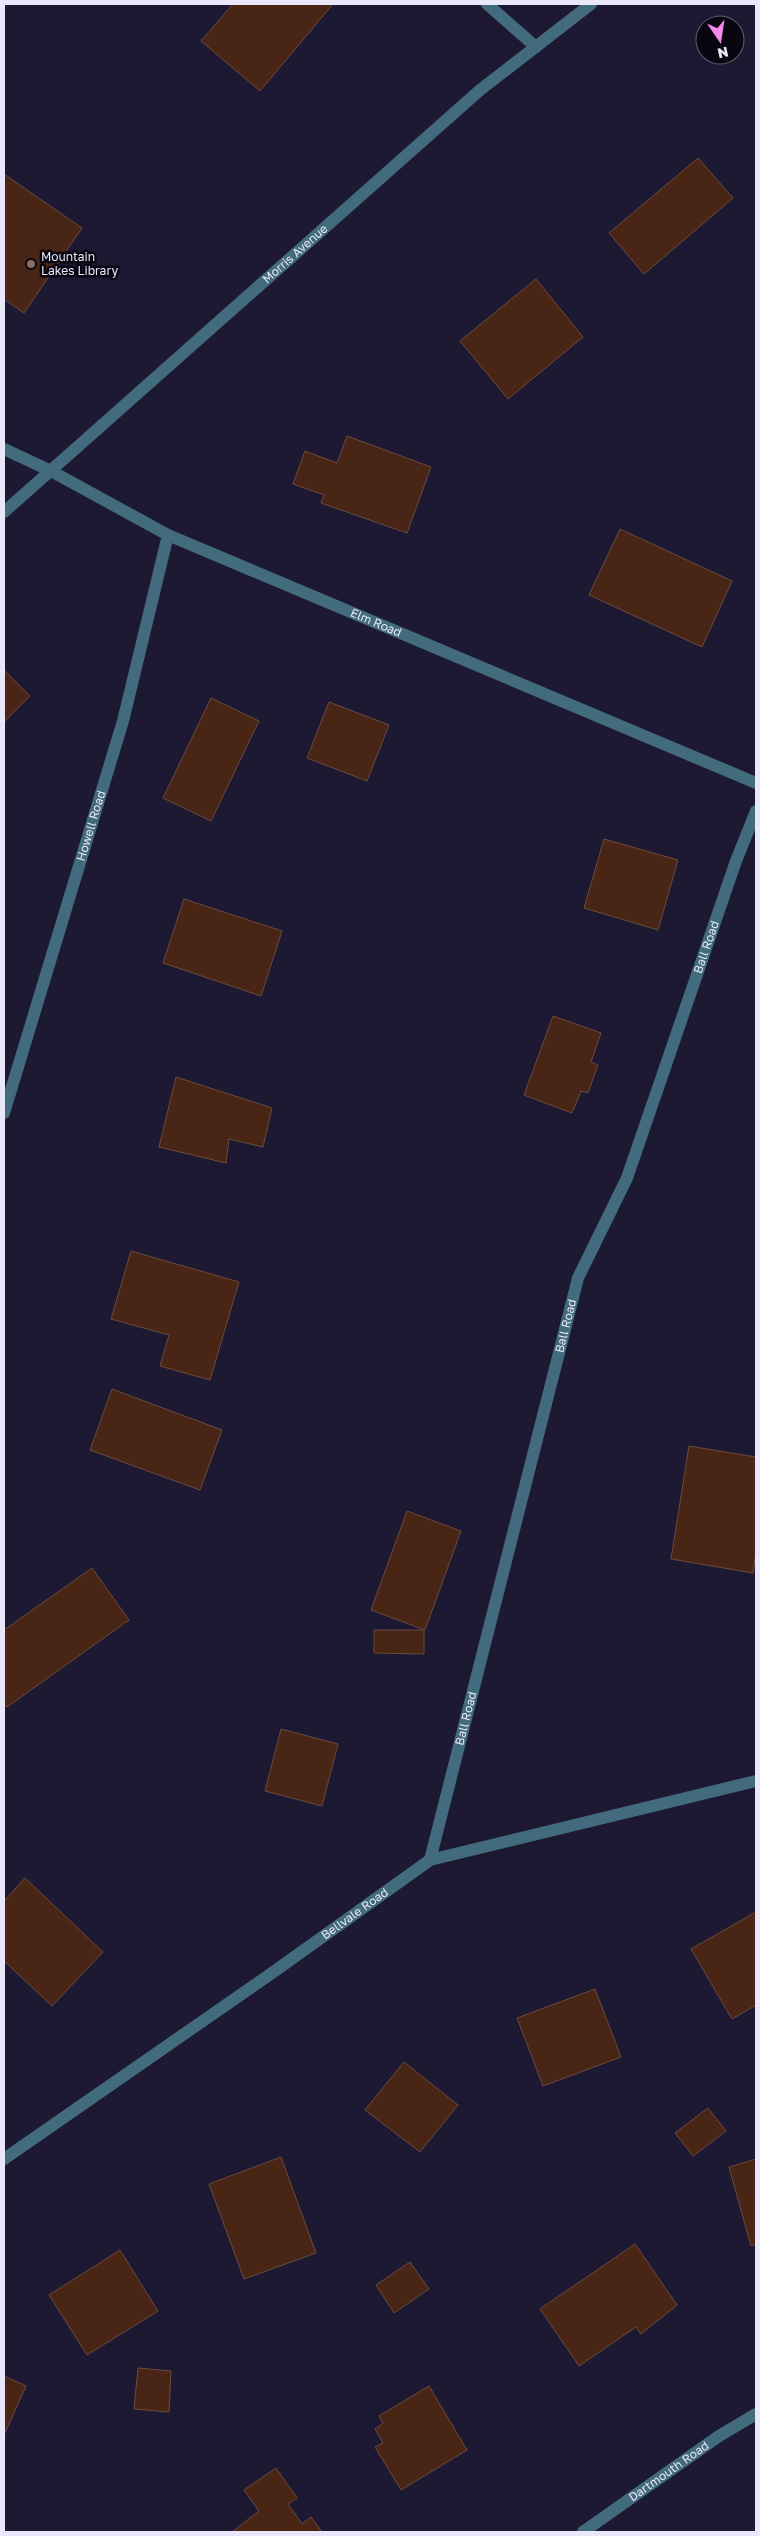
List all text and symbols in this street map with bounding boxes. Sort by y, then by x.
north arrow [695,15,745,65]
text: N [716,44,730,63]
street label: Morris Avenue [259,221,330,286]
place label: Mountain Lakes Library [41,249,118,278]
marker: Mountain Lakes Library [25,258,37,270]
street label: Elm Road [348,605,404,640]
street label: Howell Road [73,789,108,863]
street label: Ball Road [690,919,722,975]
street label: Ball Road [551,1297,579,1354]
street label: Ball Road [451,1690,480,1747]
street label: Bellvale Road [318,1884,391,1942]
street label: Dartmouth Road [626,2438,711,2504]

